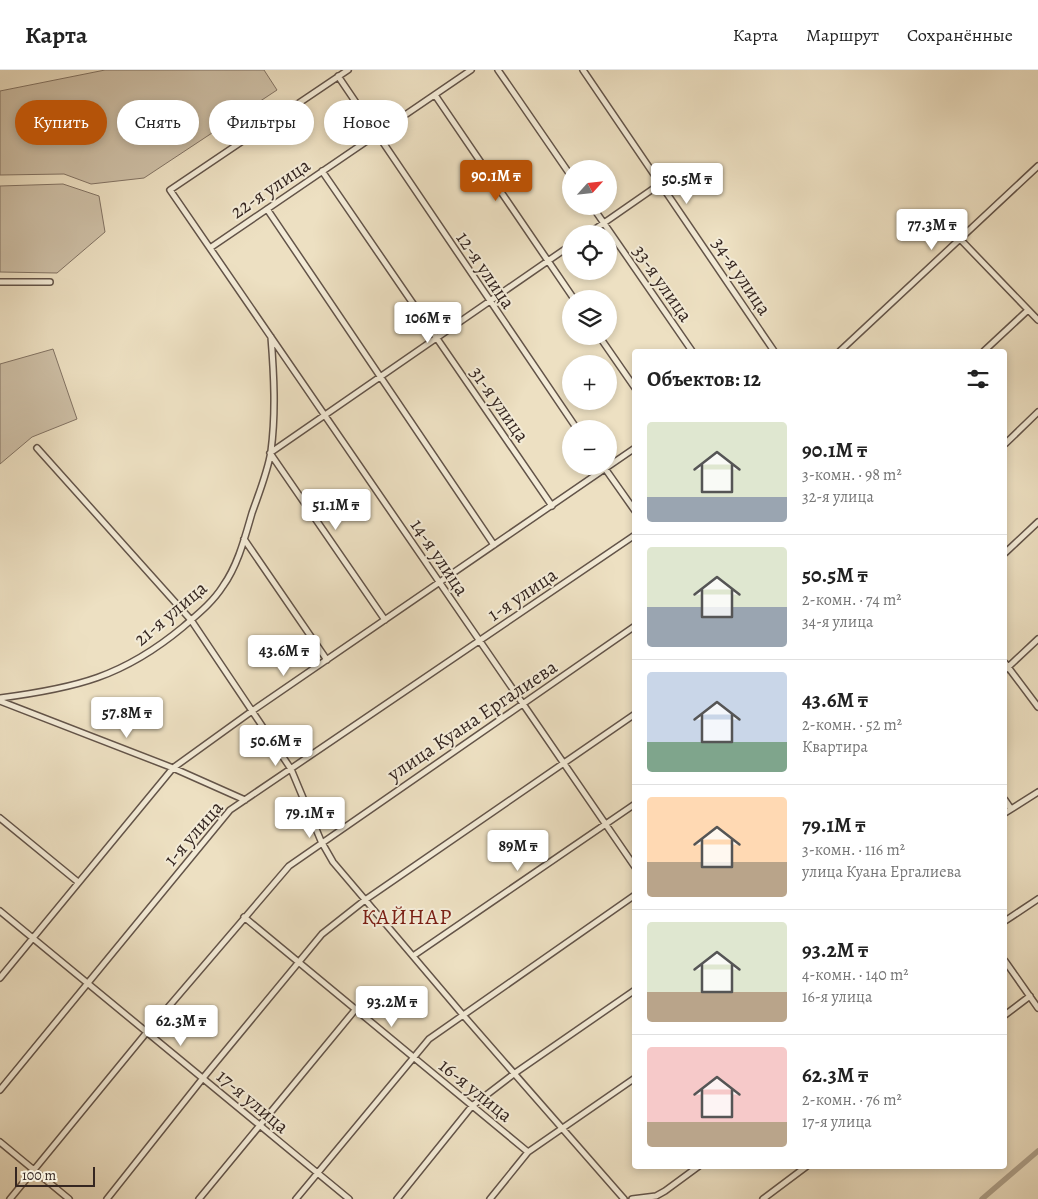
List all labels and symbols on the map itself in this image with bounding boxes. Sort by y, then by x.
street label: 22-я улица [225,151,316,225]
pin: 90.1M ₸ [450,160,542,202]
north arrow [562,160,618,215]
pin: 50.5M ₸ [641,162,733,205]
pin: 77.3M ₸ [886,208,978,251]
street label: 12-я улица [450,226,522,315]
street label: 34-я улица [705,232,778,321]
street label: 33-я улица [626,239,699,328]
pin: 106M ₸ [387,302,469,344]
street label: 31-я улица [464,361,536,448]
pin: 51.1M ₸ [290,488,382,531]
street label: 14-я улица [404,513,476,602]
street label: 1-я улица [482,561,563,628]
street label: 21-я улица [128,574,213,652]
pin: 43.6M ₸ [238,634,330,677]
street label: улица Куана Ергалиева [381,653,563,788]
pin: 57.8M ₸ [81,696,173,739]
pin: 50.6M ₸ [230,724,322,767]
street label: 1-я улица [157,794,230,872]
pin: 79.1M ₸ [264,796,356,839]
pin: 89M ₸ [483,830,553,872]
district label: ҚАЙНАР [362,902,452,932]
pin: 93.2M ₸ [346,986,438,1028]
pin: 62.3M ₸ [135,1004,227,1047]
street label: 16-я улица [433,1052,519,1129]
street label: 17-я улица [211,1063,295,1140]
scale bar [15,1164,95,1187]

